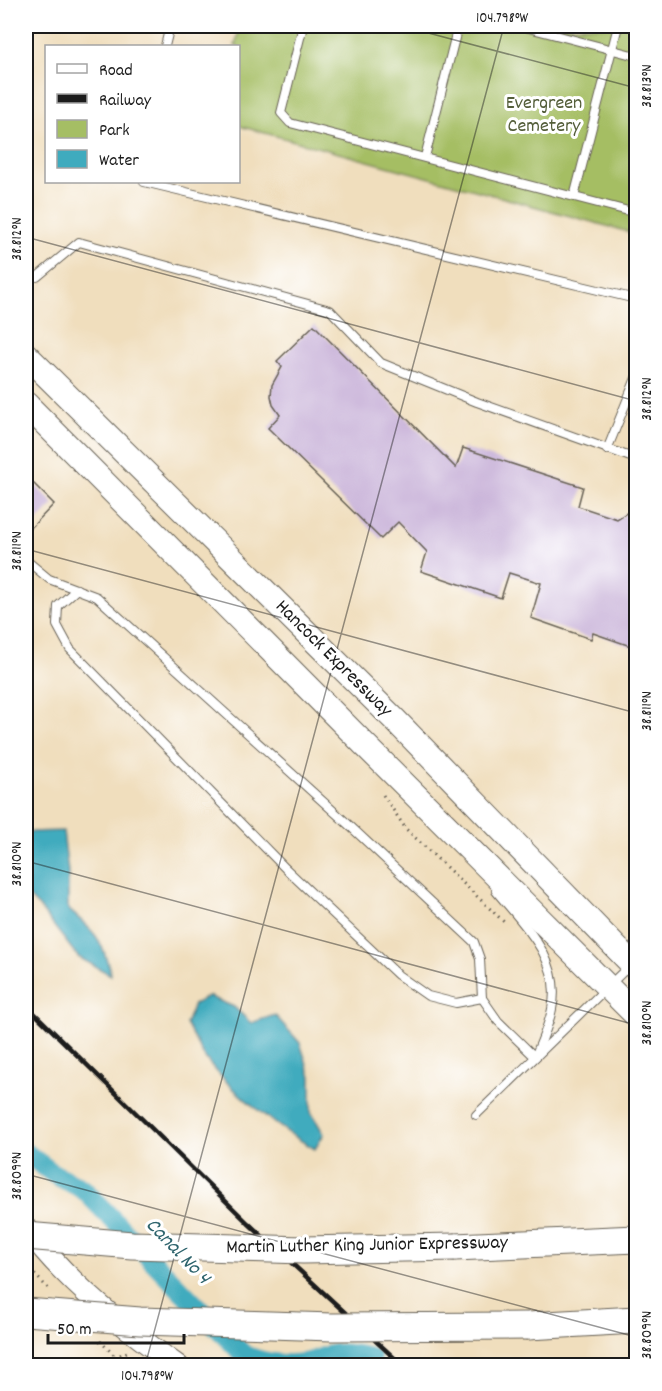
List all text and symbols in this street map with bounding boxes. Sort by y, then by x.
text: 104.798°W [476,8,529,30]
legend [45,45,240,183]
text: Road [99,59,133,84]
text: 38.813°N [637,64,659,108]
text: Railway [99,89,152,114]
park label: Evergreen Cemetery [506,90,582,141]
text: Park [99,119,130,144]
text: Water [99,149,139,174]
text: 38.812°N [7,217,29,261]
text: 38.812°N [637,377,659,421]
text: 38.811°N [7,531,29,571]
street label: Hancock Expressway [268,594,399,725]
text: 38.811°N [637,691,659,731]
text: 38.810°N [7,842,29,886]
text: 38.810°N [637,1001,659,1045]
text: 38.809°N [7,1152,29,1200]
water label: Canal No 4 [137,1212,217,1293]
street label: Martin Luther King Junior Expressway [226,1230,509,1262]
scale bar [48,1307,184,1345]
text: 38.809°N [637,1311,659,1359]
text: 50 m [57,1318,92,1343]
text: 104.798°W [121,1366,174,1388]

